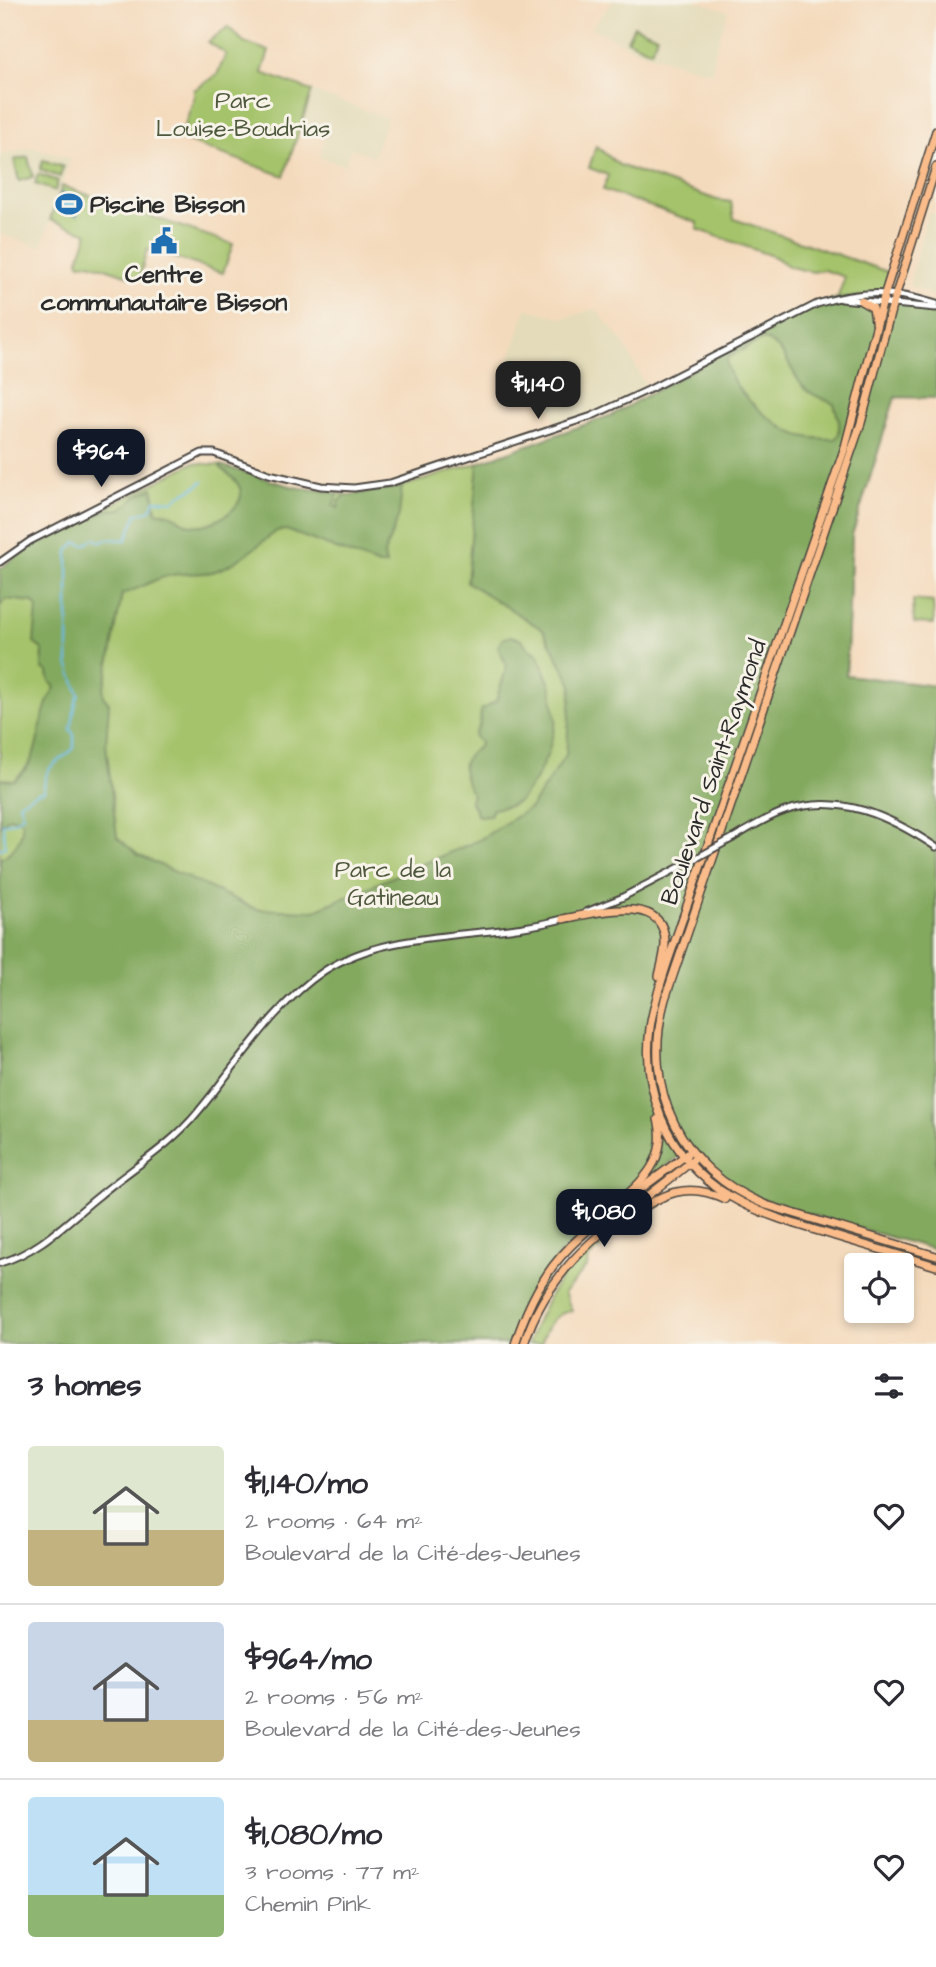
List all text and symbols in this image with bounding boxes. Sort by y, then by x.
park label: Parc Louise-Boudrias [156,84,330,146]
place label: Piscine Bisson [90,188,245,222]
sports icon: Piscine Bisson [54,189,84,219]
public building icon: Centre communautaire Bisson [149,226,179,256]
place label: Centre communautaire Bisson [41,258,287,320]
pin: $1,140 [481,362,595,421]
text: $1,140 [512,368,564,400]
pin: $964 [60,430,142,489]
text: $964 [73,436,129,468]
street label: Boulevard Saint-Raymond [653,635,776,910]
park label: Parc de la Gatineau [335,853,451,915]
pin: $1,080 [547,1190,661,1249]
text: $1,080 [572,1196,636,1228]
map controls [844,1253,914,1323]
button: locate [844,1253,914,1323]
text: 3 homes [28,1365,142,1407]
icon: filters [870,1367,908,1405]
text: $1,140/mo [245,1463,368,1505]
icon: home [84,1474,168,1558]
icon: heart [870,1497,908,1535]
text: 2 rooms · 64 m² [245,1505,423,1537]
text: Boulevard de la Cité-des-Jeunes [245,1537,581,1569]
text: $964/mo [245,1639,372,1681]
icon: home [84,1650,168,1734]
icon: heart [870,1673,908,1711]
text: 2 rooms · 56 m² [245,1681,423,1713]
text: Boulevard de la Cité-des-Jeunes [245,1713,581,1745]
text: $1,080/mo [245,1814,382,1856]
icon: home [84,1825,168,1909]
icon: heart [870,1848,908,1886]
text: 3 rooms · 77 m² [245,1856,420,1888]
text: Chemin Pink [245,1888,371,1920]

